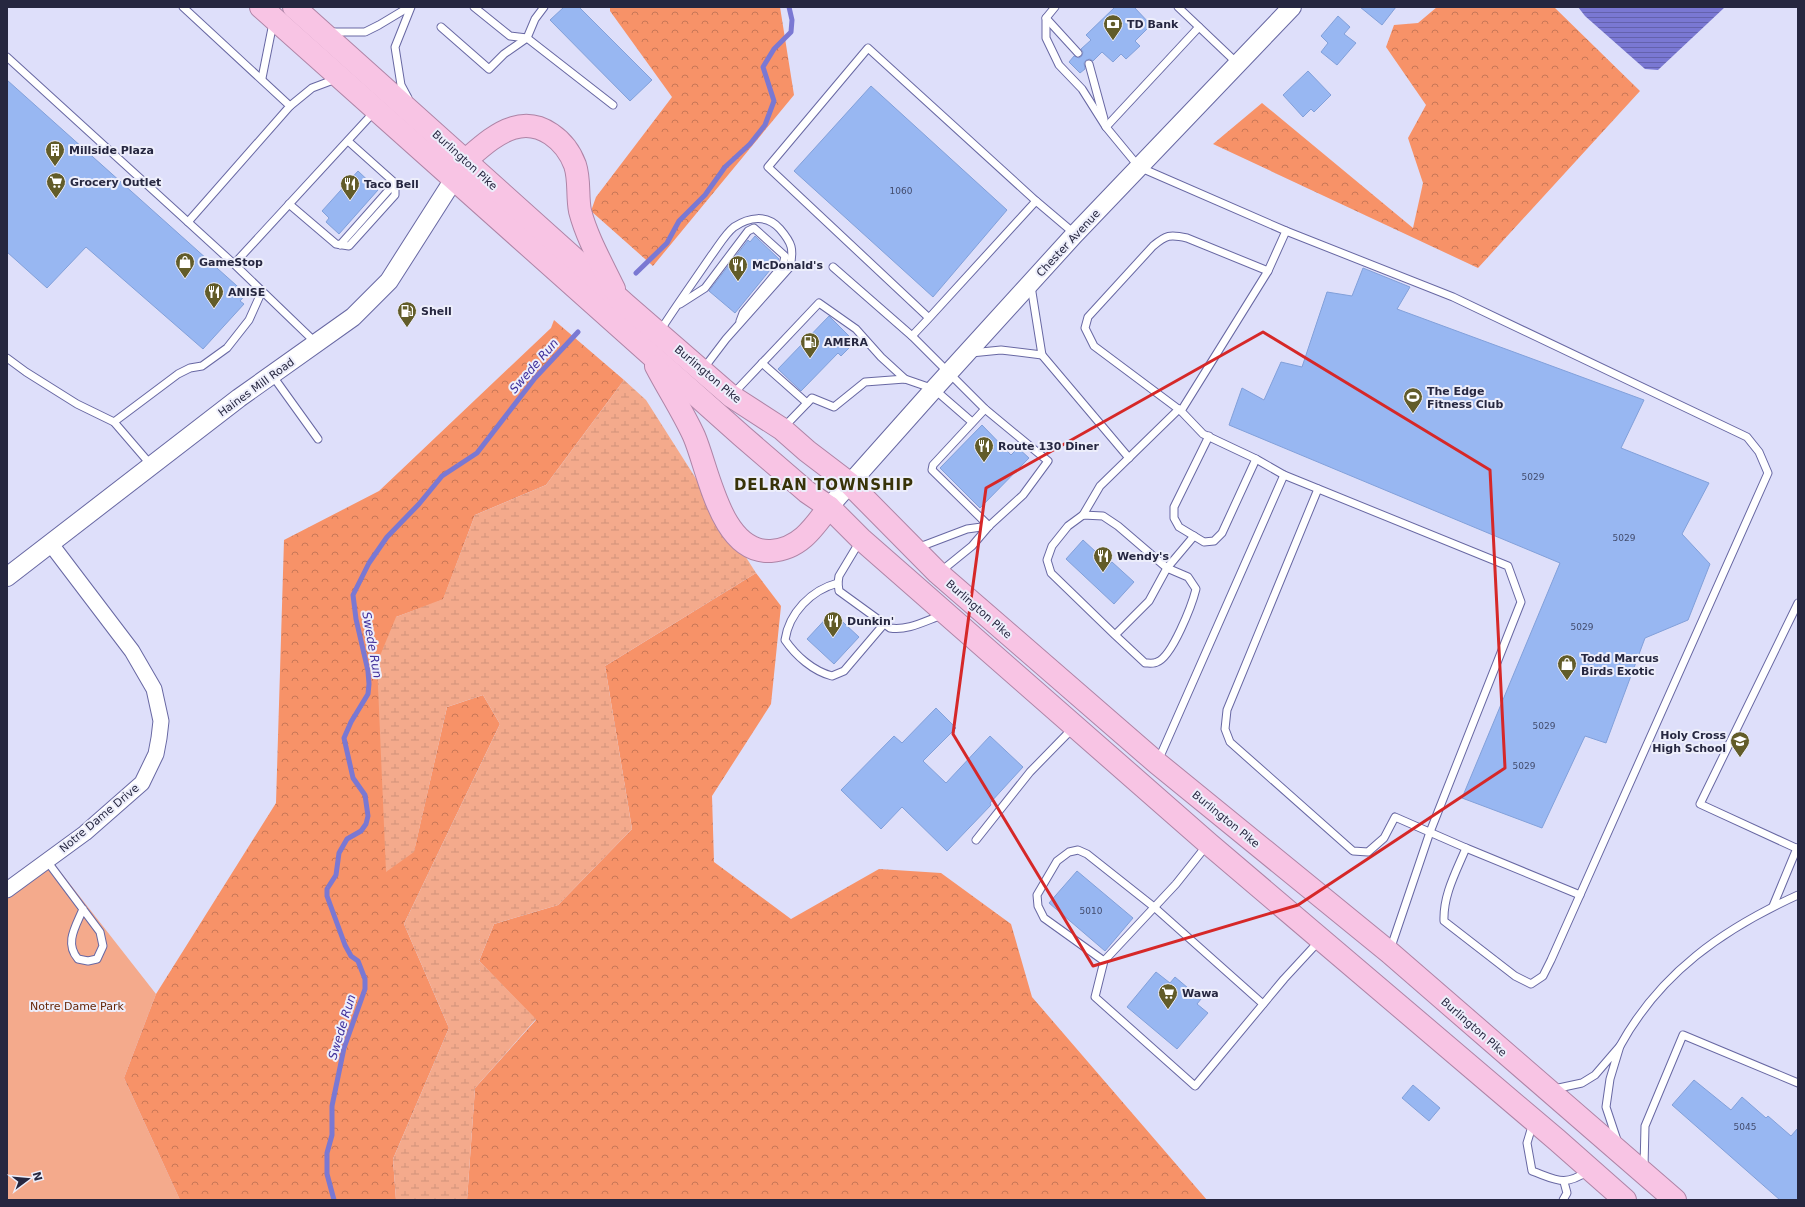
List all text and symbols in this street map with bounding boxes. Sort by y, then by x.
bank icon: TD Bank [1102,13,1124,41]
place label: TD Bank [1127,18,1179,31]
street label: Burlington Pike [430,128,500,193]
building icon: Millside Plaza [44,139,66,167]
place label: Millside Plaza [69,144,154,157]
supermarket icon: Grocery Outlet [45,171,67,199]
restaurant icon: Taco Bell [339,173,361,201]
place label: Grocery Outlet [70,176,161,189]
place label: Taco Bell [364,178,419,191]
house number: 1060 [890,186,913,196]
street label: Chester Avenue [1034,207,1103,280]
shop icon: GameStop [174,251,196,279]
restaurant icon: McDonald's [727,254,749,282]
place label: GameStop [199,256,263,269]
place label: McDonald's [752,259,823,272]
restaurant icon: ANISE [203,281,225,309]
place label: ANISE [228,286,265,299]
fuel station icon: Shell [396,300,418,328]
place label: Shell [421,305,452,318]
fuel station icon: AMERA [799,331,821,359]
water label: Swede Run [507,336,561,396]
place label: AMERA [824,336,868,349]
street label: Burlington Pike [672,343,744,406]
street label: Haines Mill Road [216,355,297,419]
place label: The Edge Fitness Club [1427,385,1503,411]
sports icon: The Edge Fitness Club [1402,386,1424,414]
restaurant icon: Route 130 Diner [973,435,995,463]
place label: Route 130 Diner [998,440,1099,453]
house number: 5029 [1522,472,1545,482]
district label: DELRAN TOWNSHIP [734,476,914,494]
house number: 5029 [1613,533,1636,543]
restaurant icon: Wendy's [1092,545,1114,573]
place label: Wendy's [1117,550,1169,563]
street label: Burlington Pike [943,577,1014,642]
restaurant icon: Dunkin' [822,610,844,638]
water label: Swede Run [359,611,385,679]
place label: Dunkin' [847,615,894,628]
house number: 5029 [1571,622,1594,632]
place label: Todd Marcus Birds Exotic [1581,652,1659,678]
shop icon: Todd Marcus Birds Exotic [1556,653,1578,681]
house number: 5029 [1533,721,1556,731]
place label: Holy Cross High School [1652,729,1726,755]
school or university icon: Holy Cross High School [1729,730,1751,758]
house number: 5029 [1513,761,1536,771]
street label: Notre Dame Drive [57,781,142,855]
street label: Burlington Pike [1189,788,1262,851]
house number: 5010 [1080,906,1103,916]
supermarket icon: Wawa [1157,982,1179,1010]
place label: Wawa [1182,987,1219,1000]
water label: Swede Run [325,993,359,1061]
street label: Burlington Pike [1438,995,1509,1060]
park label: Notre Dame Park [30,1000,125,1013]
house number: 5045 [1734,1122,1756,1132]
north arrow [8,1159,48,1199]
text: N [30,1170,45,1183]

